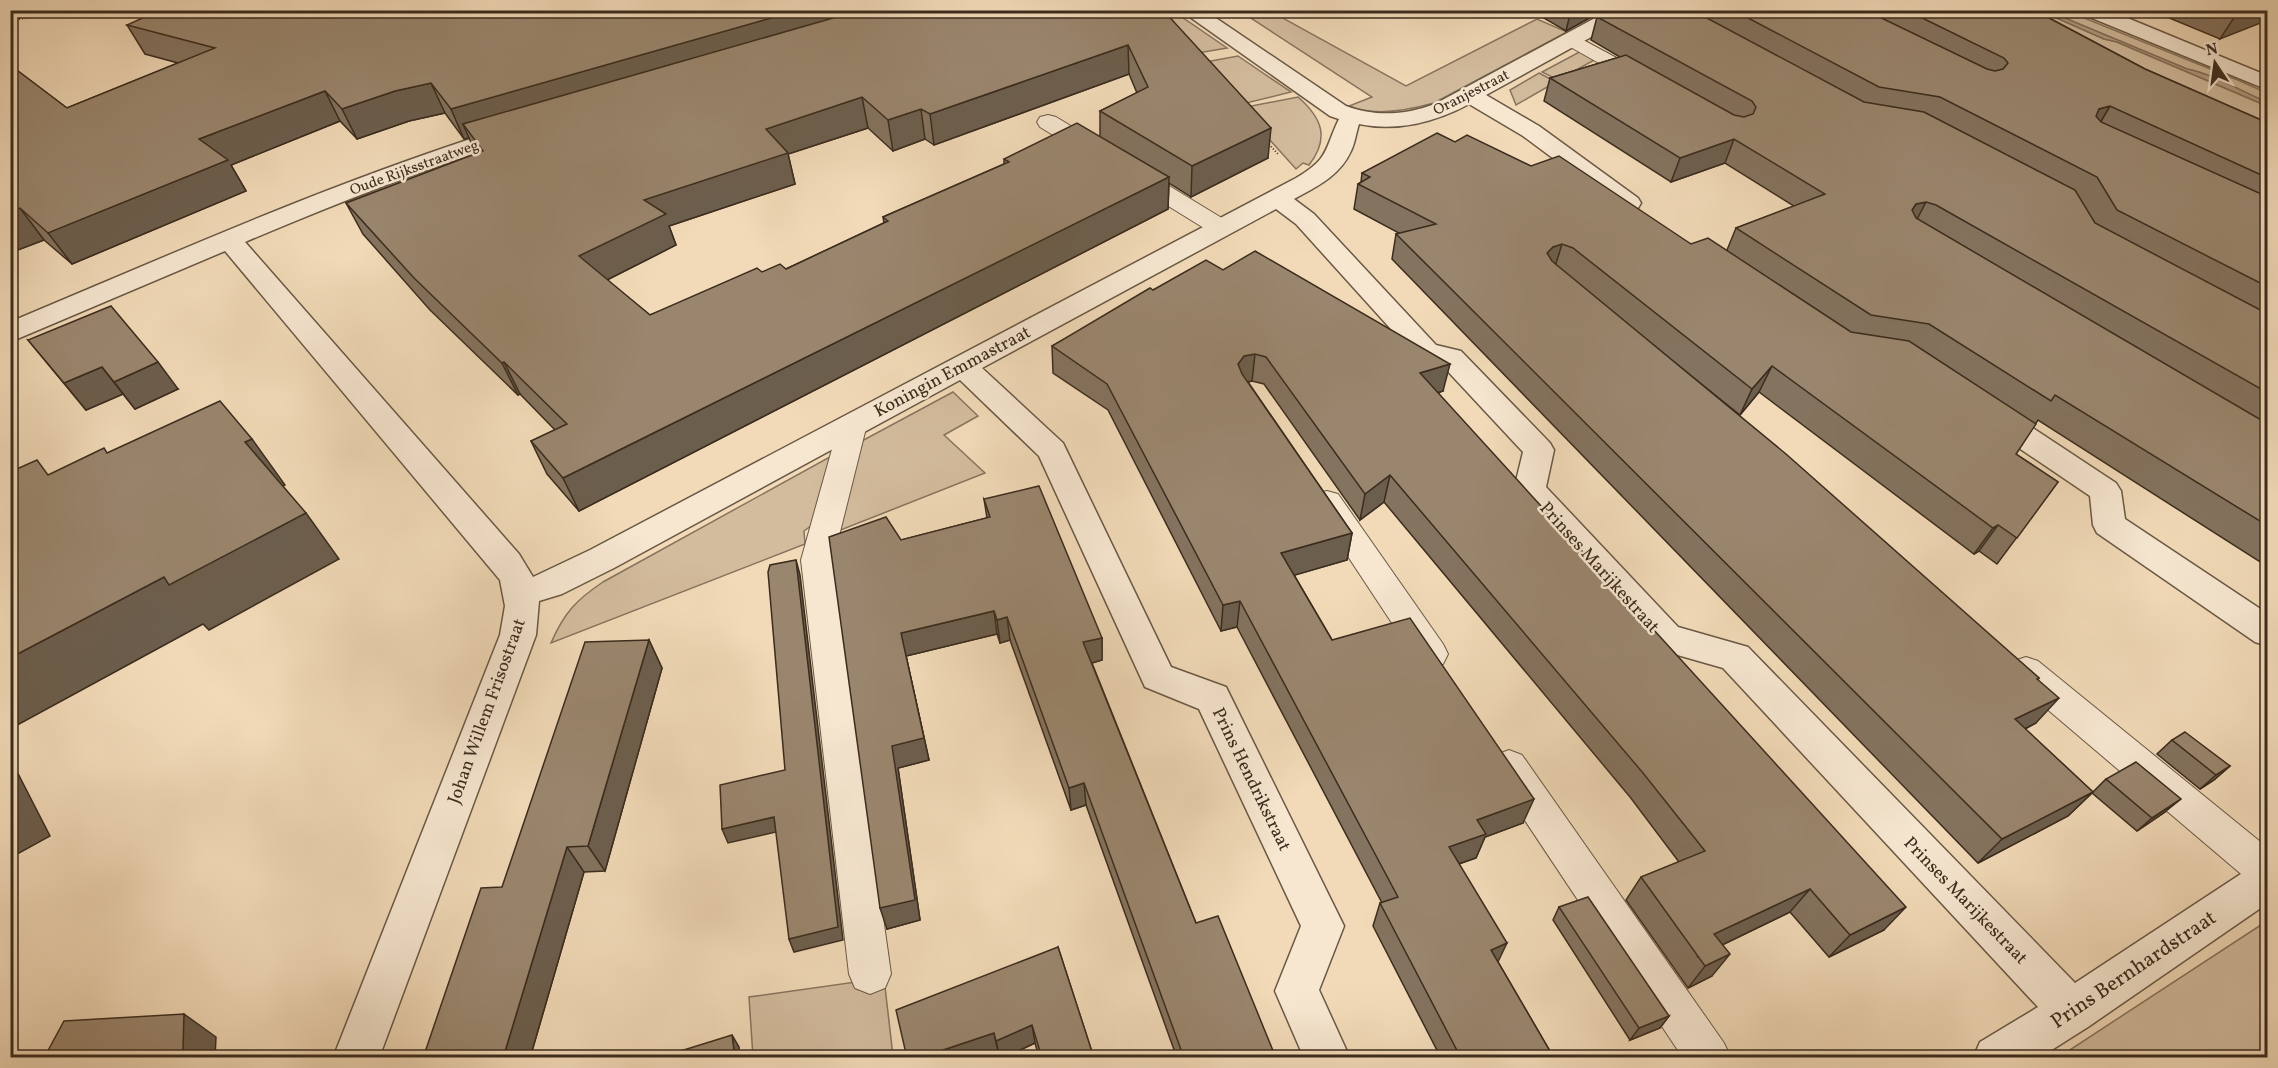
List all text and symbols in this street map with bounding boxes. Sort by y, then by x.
north arrow [2185,33,2245,93]
text: N [2204,38,2221,62]
street label: Oranjestraat [1430,65,1513,122]
street label: Oude Rijksstraatweg [347,135,482,201]
street label: Koningin Emmastraat [870,320,1035,424]
street label: Prinses Marijkestraat [1533,497,1665,639]
street label: Johan Willem Frisostraat [442,615,533,808]
street label: Prins Hendrikstraat [1205,704,1296,856]
street label: Prinses Marijkestraat [1897,832,2033,970]
street label: Prins Bernhardstraat [2045,904,2222,1037]

